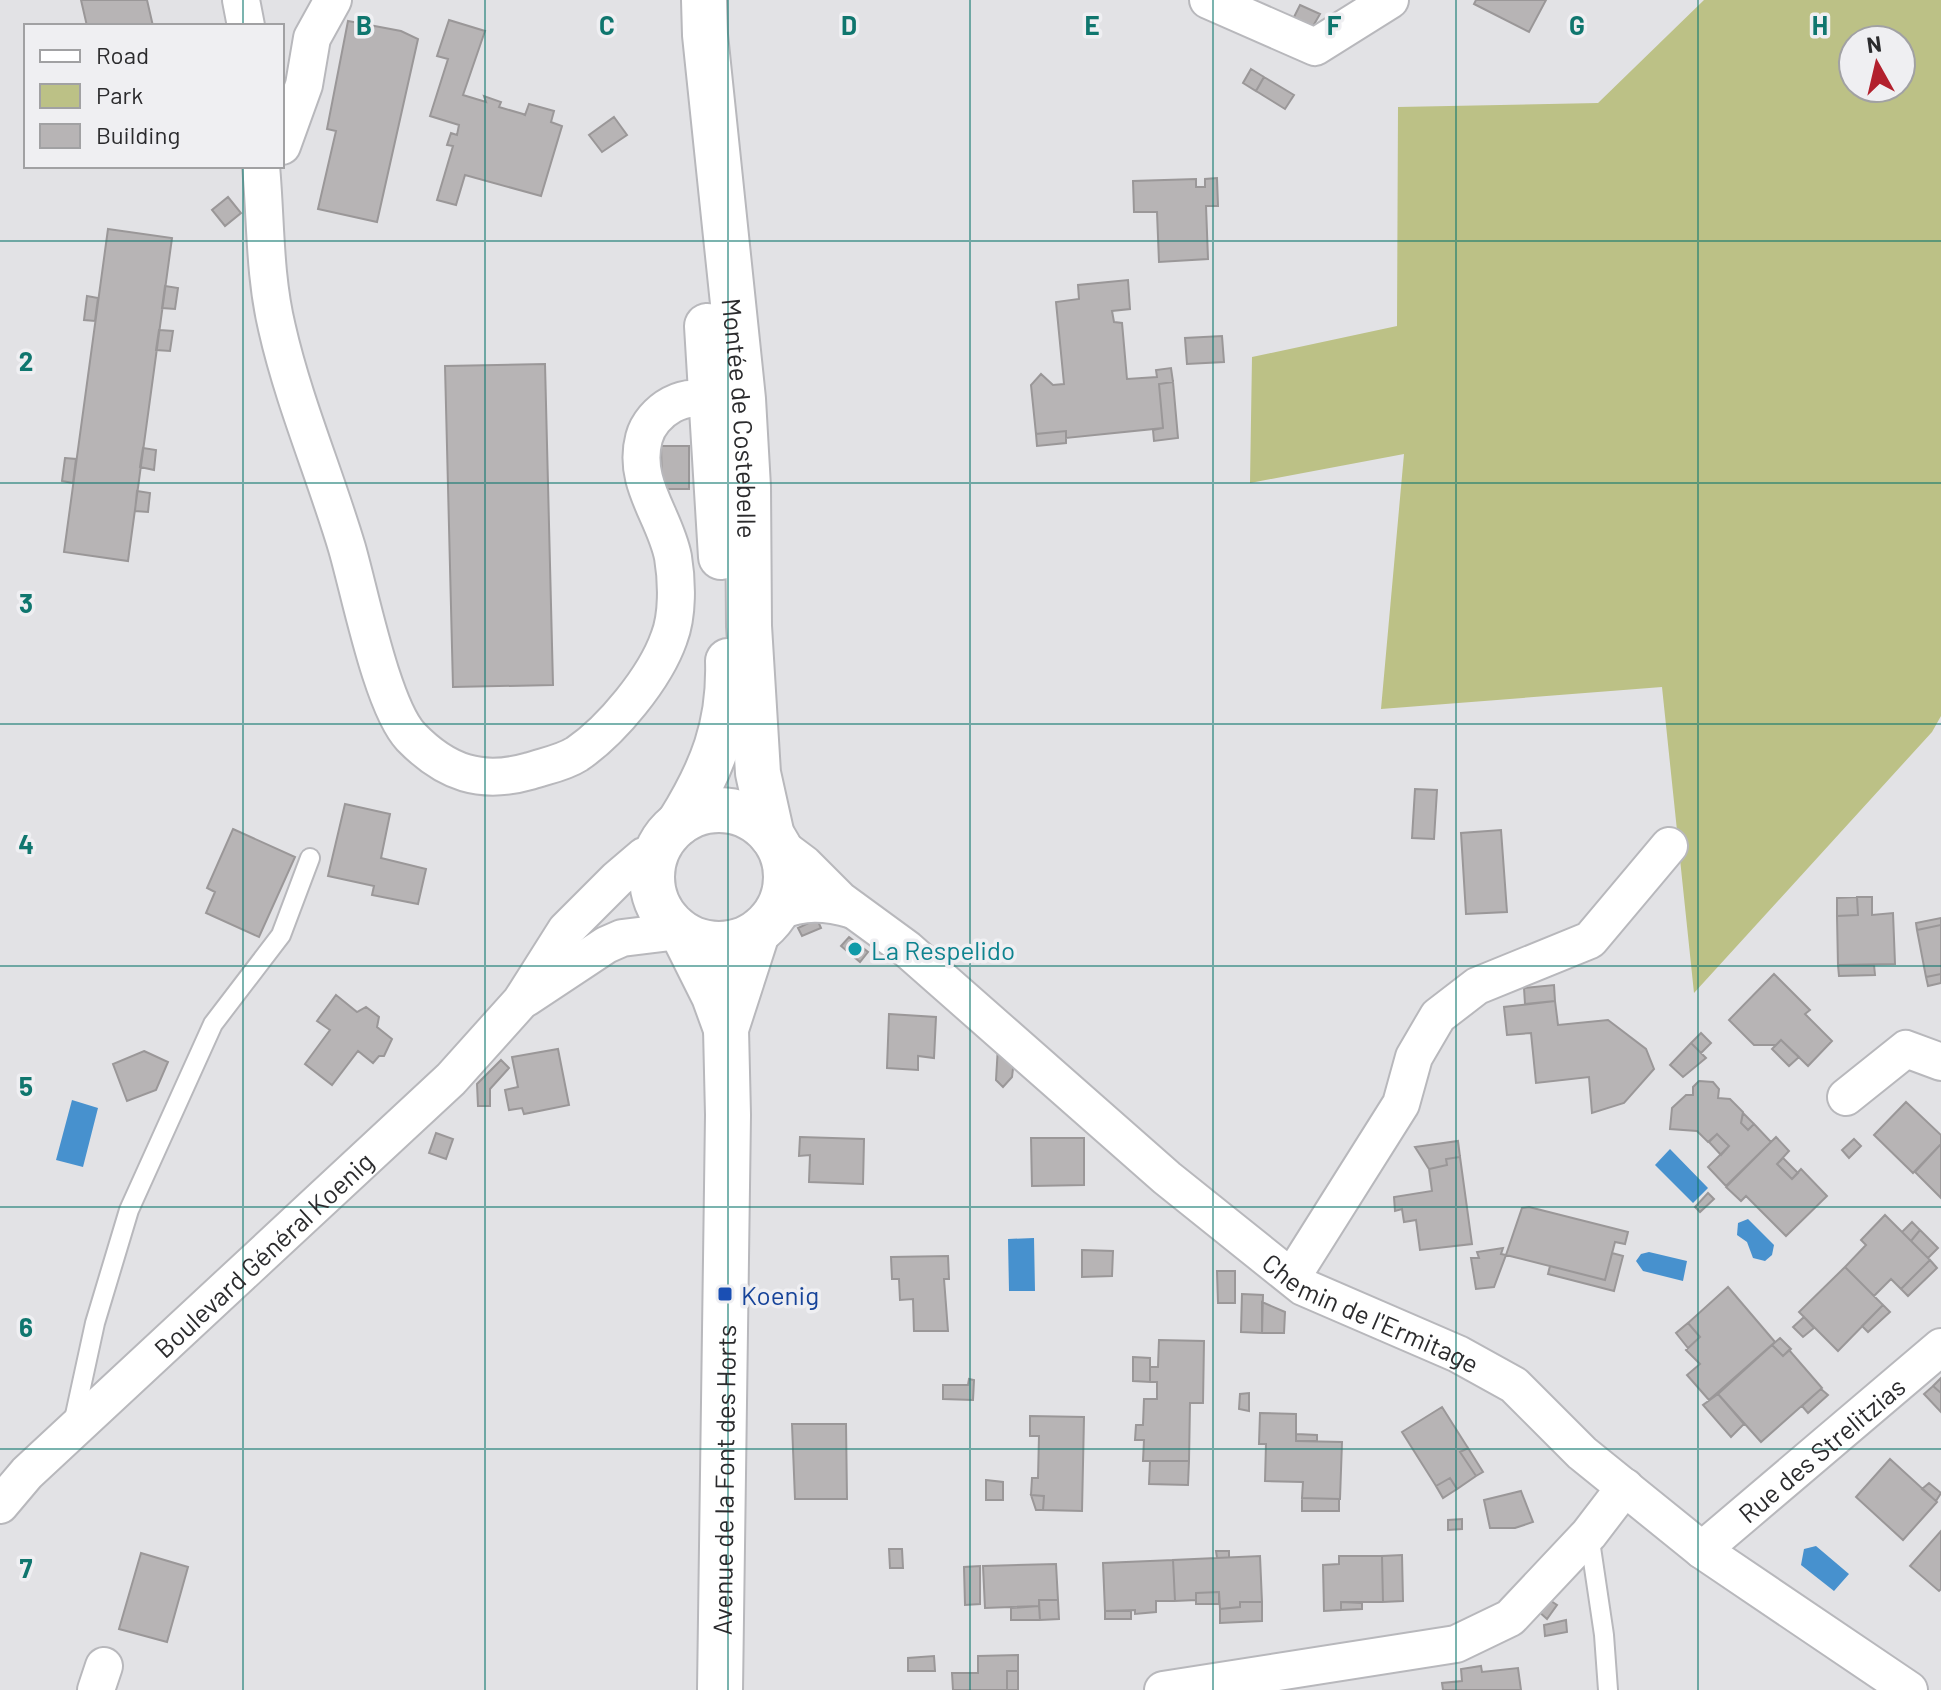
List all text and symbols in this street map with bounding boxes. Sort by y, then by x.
text: B [356,9,372,40]
text: C [599,9,615,40]
text: D [841,9,857,40]
text: E [1084,9,1100,40]
text: F [1327,9,1342,40]
text: G [1569,9,1585,40]
text: H [1812,9,1828,40]
legend [24,24,284,168]
north arrow [1837,24,1917,104]
text: N [1865,29,1883,57]
text: Road [96,40,149,69]
text: Park [96,80,143,109]
text: Building [96,120,180,149]
street label: Montée de Costebelle [717,296,764,539]
text: 2 [19,345,33,376]
text: 3 [19,587,33,618]
text: 4 [18,828,34,859]
place label: La Respelido [871,934,1015,965]
marker: La Respelido [846,940,864,958]
text: 5 [19,1070,33,1101]
street label: Boulevard Général Koenig [147,1144,379,1363]
street label: Chemin de l'Ermitage [1257,1246,1485,1378]
place label: Koenig [741,1279,819,1310]
marker: Koenig [716,1285,734,1303]
text: 6 [19,1311,33,1342]
street label: Avenue de la Font des Horts [705,1324,741,1636]
street label: Rue des Strelitzias [1731,1370,1910,1528]
text: 7 [20,1552,33,1583]

